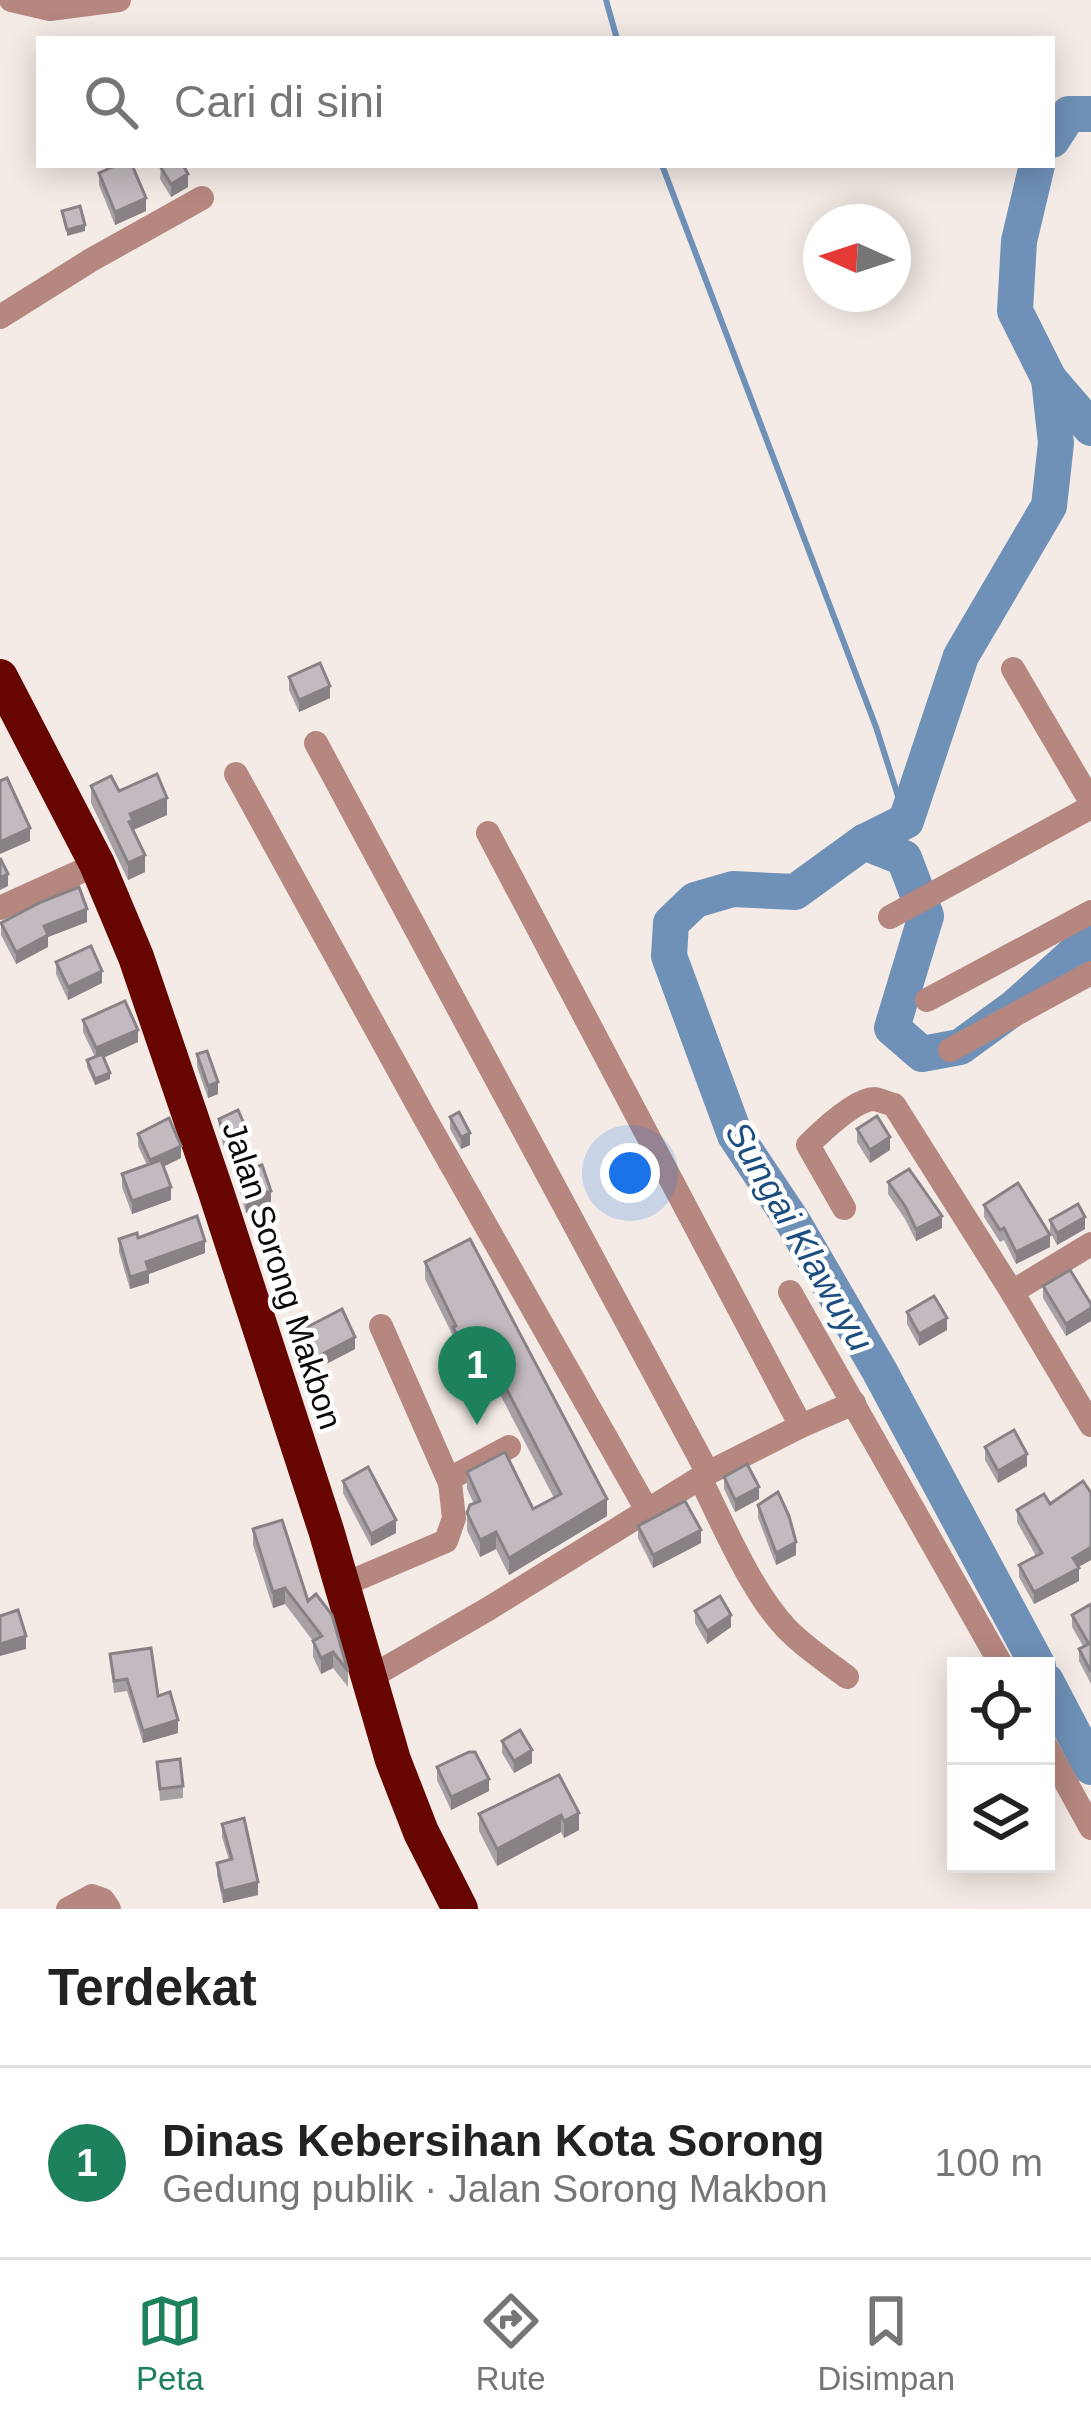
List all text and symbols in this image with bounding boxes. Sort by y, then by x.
search box [36,36,1055,168]
icon: search [78,69,144,135]
text: Cari di sini [174,76,384,127]
north arrow [803,204,911,312]
water label: Sungai Klawuyu [717,1114,882,1358]
street label: Jalan Sorong Makbon [215,1117,350,1434]
your location [600,1143,660,1203]
pin: 1 [438,1326,516,1425]
map controls [947,1657,1055,1873]
button: locate [947,1657,1055,1765]
button: layers [947,1765,1055,1873]
text: Terdekat [48,1959,257,2016]
text: Dinas Kebersihan Kota Sorong [162,2115,825,2166]
text: 1 [76,2141,98,2184]
text: 100 m [935,2141,1043,2184]
text: Gedung publik · Jalan Sorong Makbon [162,2167,828,2210]
tab: Peta [136,2288,204,2398]
tab: Rute [476,2288,546,2398]
tab: Disimpan [817,2288,955,2398]

